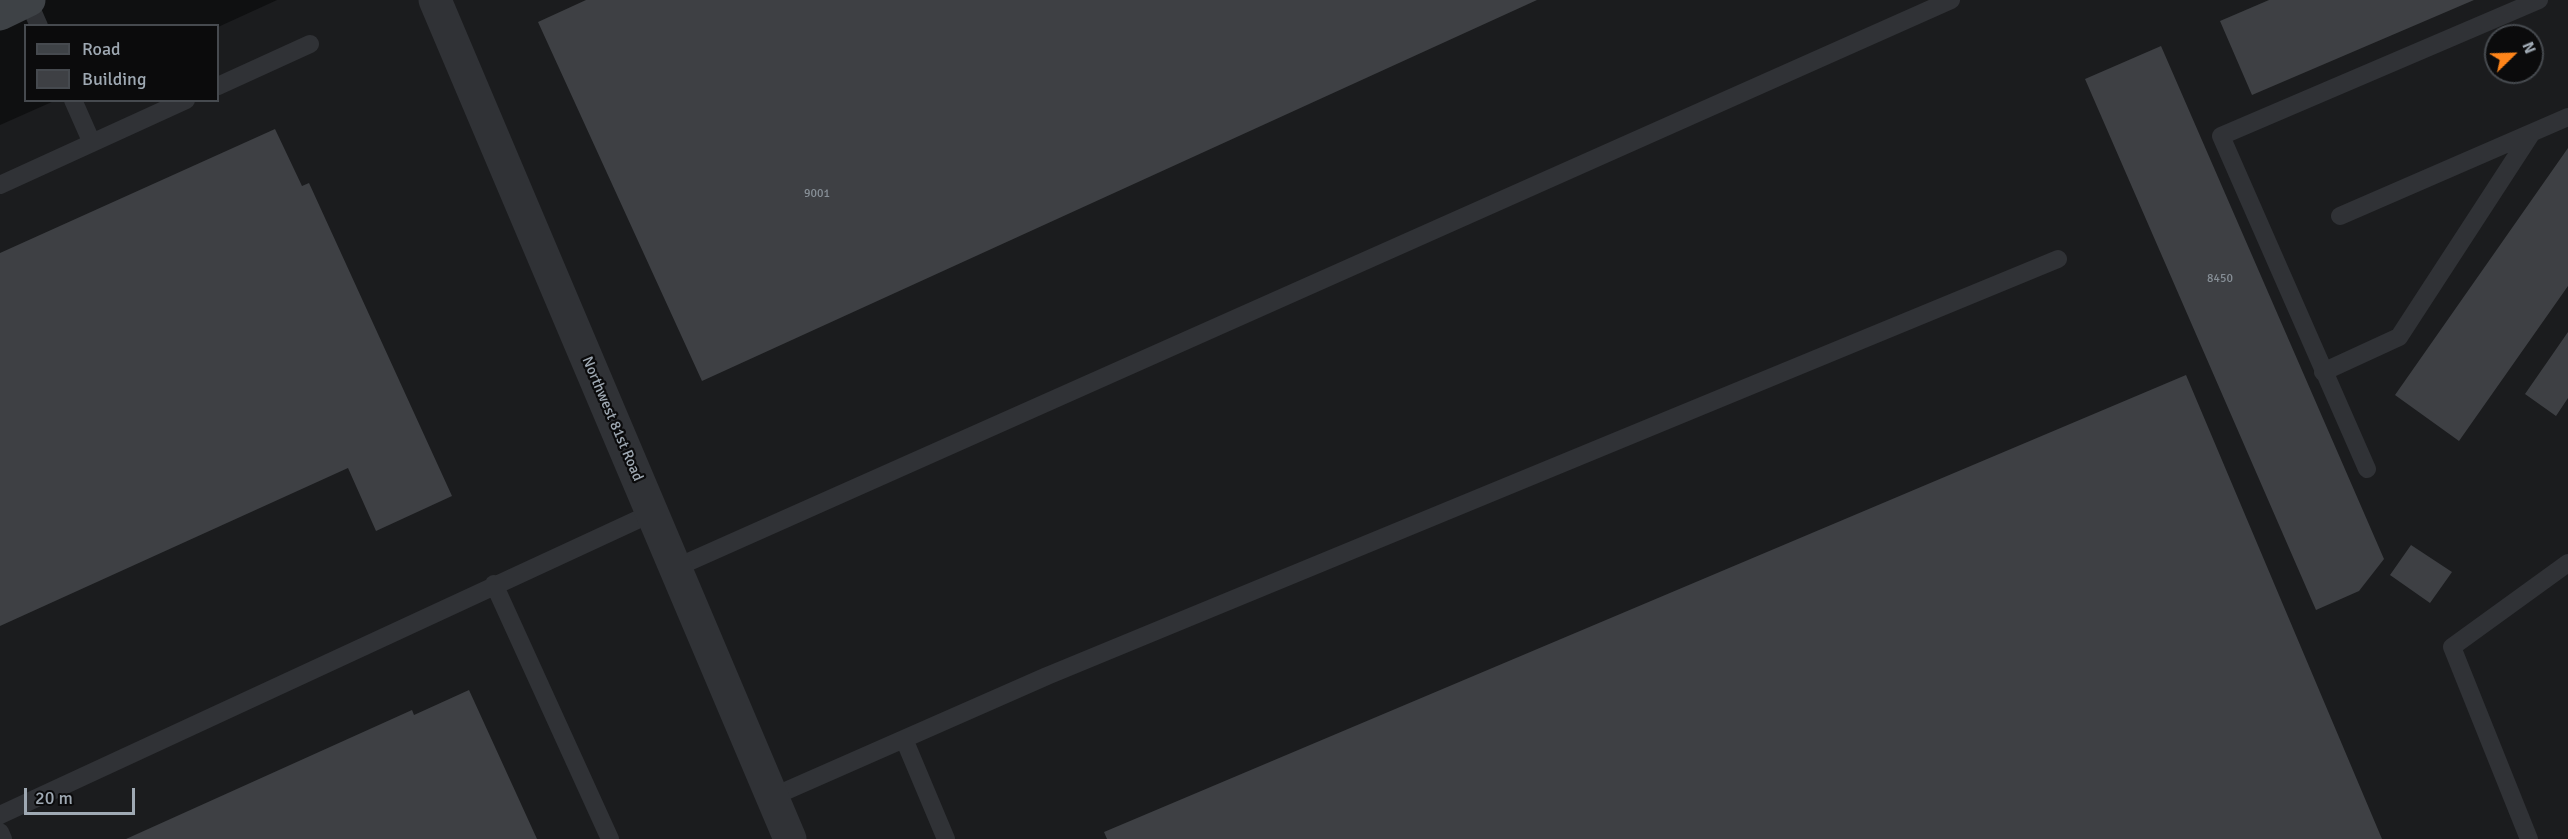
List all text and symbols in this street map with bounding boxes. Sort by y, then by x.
legend [24,24,219,102]
north arrow [2484,24,2544,84]
text: Road [82,38,121,60]
text: N [2517,39,2540,57]
text: Building [82,68,146,90]
house number: 9001 [804,187,830,201]
house number: 8450 [2207,272,2233,286]
street label: Northwest 81st Road [578,354,646,484]
scale bar [27,776,138,814]
text: 20 m [35,787,73,809]

